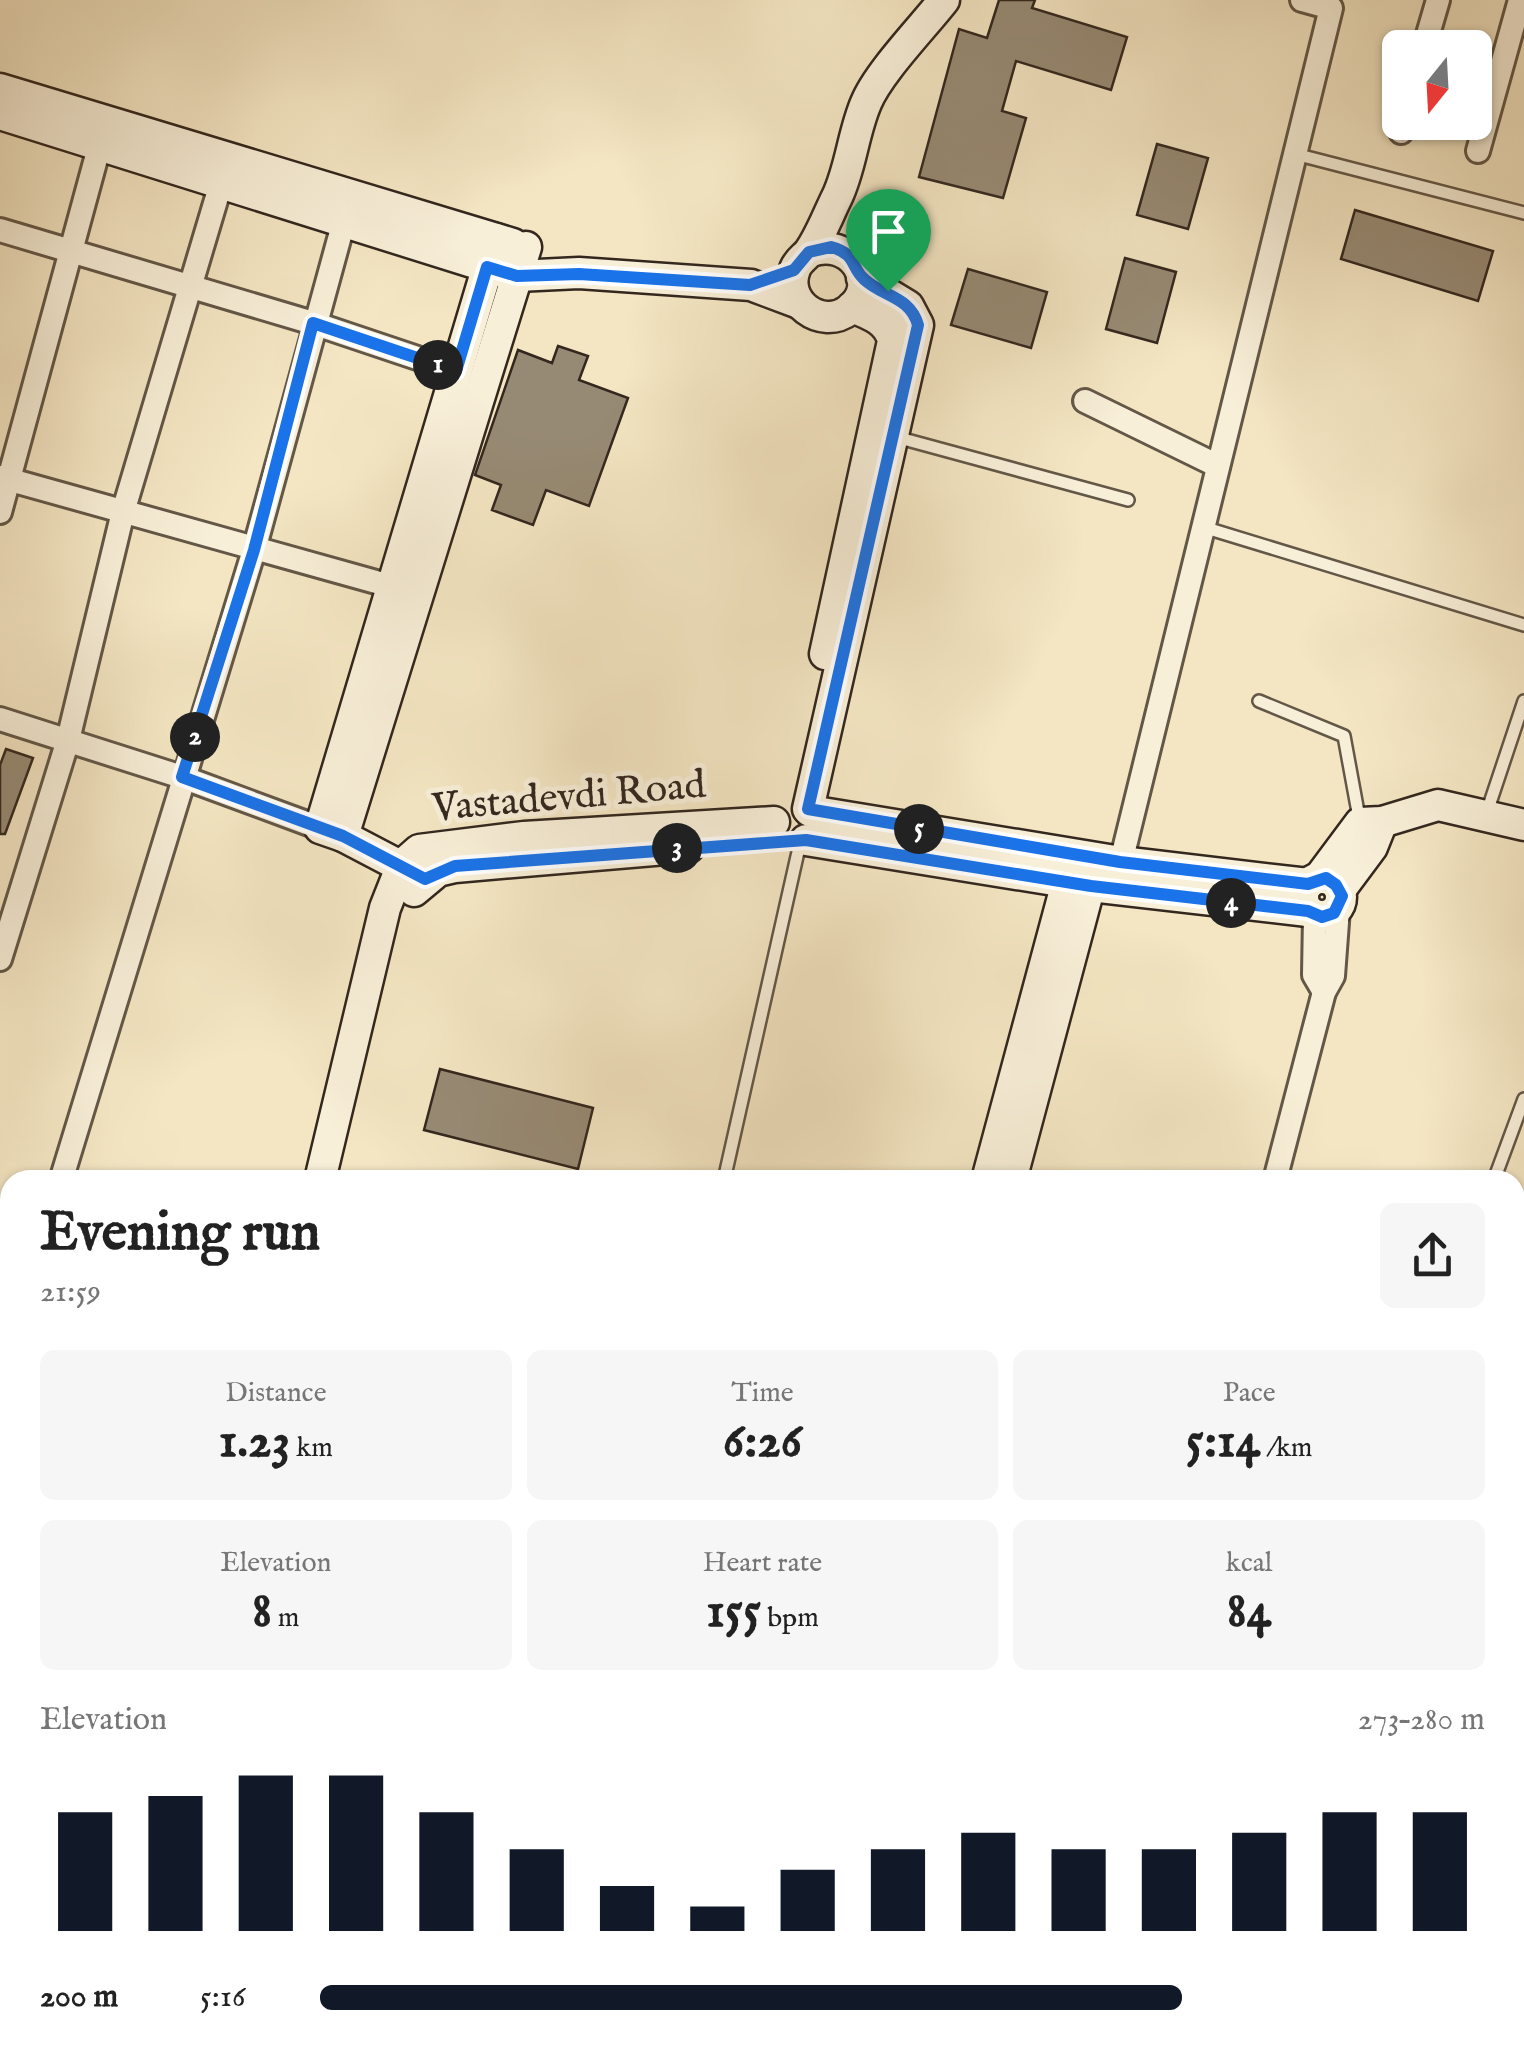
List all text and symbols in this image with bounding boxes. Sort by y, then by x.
north arrow [1382,30,1492,140]
map controls [1382,30,1492,140]
pin [846,189,931,292]
icon: arrive [861,204,916,259]
pin: 1 [413,340,463,390]
text: 1 [433,347,443,382]
pin: 2 [170,712,220,762]
text: 2 [188,719,202,754]
street label: Vastadevdi Road [429,761,708,835]
pin: 5 [894,804,944,854]
text: 5 [914,811,924,846]
pin: 3 [652,823,702,873]
text: 3 [672,830,682,865]
pin: 4 [1206,878,1256,928]
text: 4 [1224,885,1238,920]
text: Evening run [40,1199,320,1269]
button: share [1380,1203,1485,1308]
text: 21:59 [40,1272,101,1313]
text: Distance [225,1376,326,1411]
text: Time [731,1376,794,1411]
text: Pace [1223,1376,1276,1411]
text: 1.23 [219,1411,290,1474]
text: 6:26 [723,1411,802,1474]
text: 5:14 [1186,1411,1260,1474]
text: km [290,1431,333,1466]
text: /km [1260,1431,1313,1466]
text: Elevation [220,1546,331,1581]
text: Heart rate [703,1546,822,1581]
text: kcal [1226,1546,1272,1581]
text: 8 [252,1581,272,1644]
text: 155 [706,1581,761,1644]
text: 84 [1227,1581,1271,1644]
text: m [272,1601,300,1636]
text: bpm [761,1601,819,1636]
text: Elevation [40,1700,167,1741]
text: 273–280 m [1358,1700,1485,1741]
text: 200 m [40,1977,118,2018]
text: 5:16 [200,1977,245,2018]

